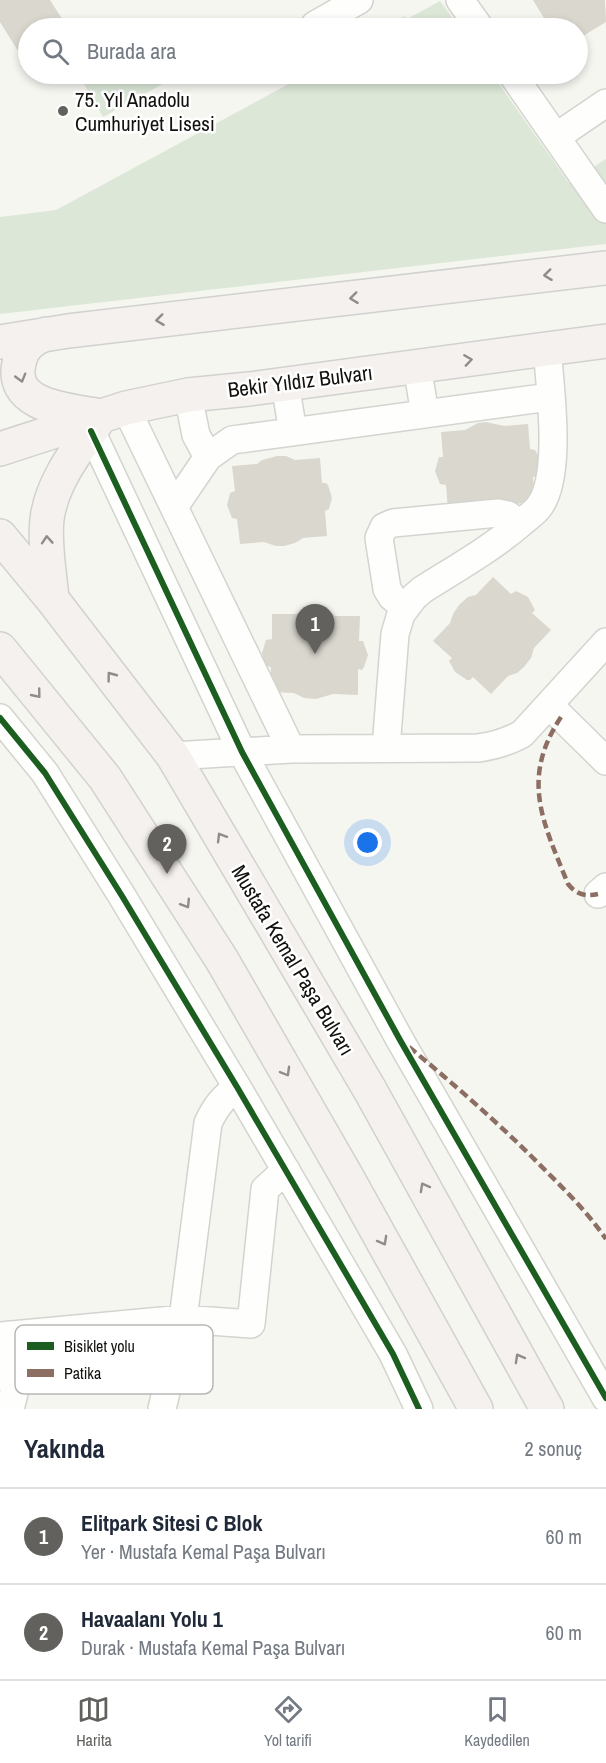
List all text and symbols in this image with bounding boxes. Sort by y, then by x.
search box [18,18,588,84]
icon: search [39,35,72,68]
text: Burada ara [87,36,176,66]
place label: 75. Yıl Anadolu Cumhuriyet Lisesi [75,85,215,138]
marker: 75. Yıl Anadolu Cumhuriyet Lisesi [56,104,70,118]
one-way arrow [543,268,552,281]
one-way arrow [350,291,359,303]
one-way arrow [156,313,165,326]
one-way arrow [464,354,473,366]
street label: Bekir Yıldız Bulvarı [226,358,374,404]
one-way arrow [13,373,26,383]
one-way arrow [41,536,54,545]
pin: 1 [296,604,334,654]
one-way arrow [108,672,119,683]
one-way arrow [29,687,40,698]
pin: 2 [148,824,186,874]
your location [353,828,382,857]
one-way arrow [216,833,228,843]
street label: Mustafa Kemal Paşa Bulvarı [225,859,361,1061]
one-way arrow [179,897,190,908]
one-way arrow [279,1066,290,1076]
one-way arrow [420,1183,431,1193]
one-way arrow [376,1235,387,1245]
legend [15,1325,213,1394]
text: Bisiklet yolu [64,1335,135,1357]
one-way arrow [515,1354,526,1364]
text: Patika [64,1362,102,1384]
text: Yakında [24,1431,105,1466]
text: 2 sonuç [525,1435,582,1462]
text: Elitpark Sitesi C Blok [81,1508,262,1538]
text: 1 [39,1523,48,1550]
text: 60 m [546,1523,582,1550]
text: Yer · Mustafa Kemal Paşa Bulvarı [81,1538,326,1565]
text: Havaalanı Yolu 1 [81,1604,223,1634]
text: 2 [39,1619,48,1646]
text: 60 m [546,1619,582,1646]
text: Durak · Mustafa Kemal Paşa Bulvarı [81,1634,345,1661]
tab: Harita [76,1693,112,1751]
tab: Yol tarifi [264,1693,312,1751]
tab: Kaydedilen [464,1693,530,1751]

